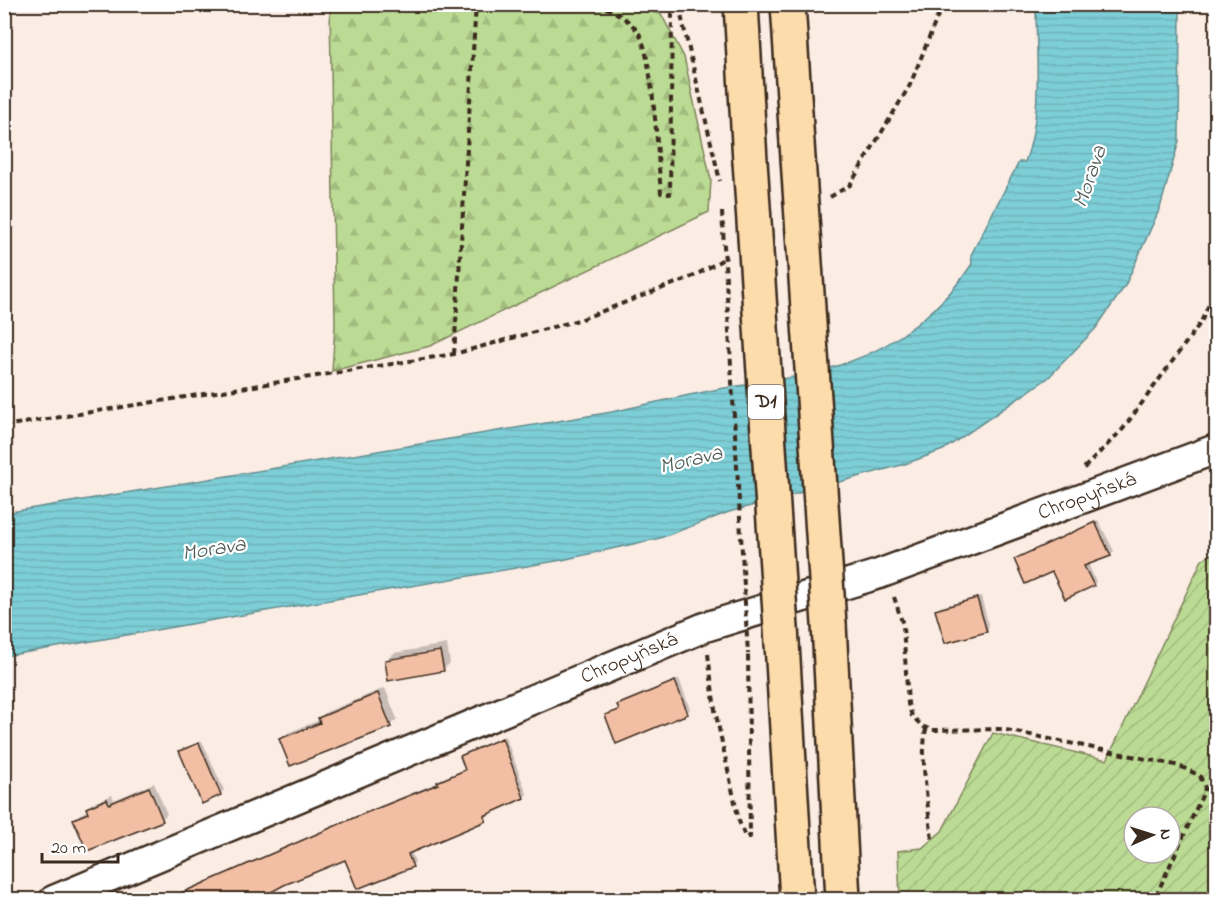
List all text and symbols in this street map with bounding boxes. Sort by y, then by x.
water label: Morava [1065,141,1117,212]
road number: D1 [748,385,784,419]
water label: Morava [656,437,727,484]
street label: Chropyňská [1034,465,1141,529]
water label: Morava [180,529,249,571]
street label: Chropyňská [576,625,683,692]
north arrow [1122,805,1182,865]
scale bar [42,826,118,864]
text: N [1153,828,1177,841]
text: 20 m [51,836,86,862]

